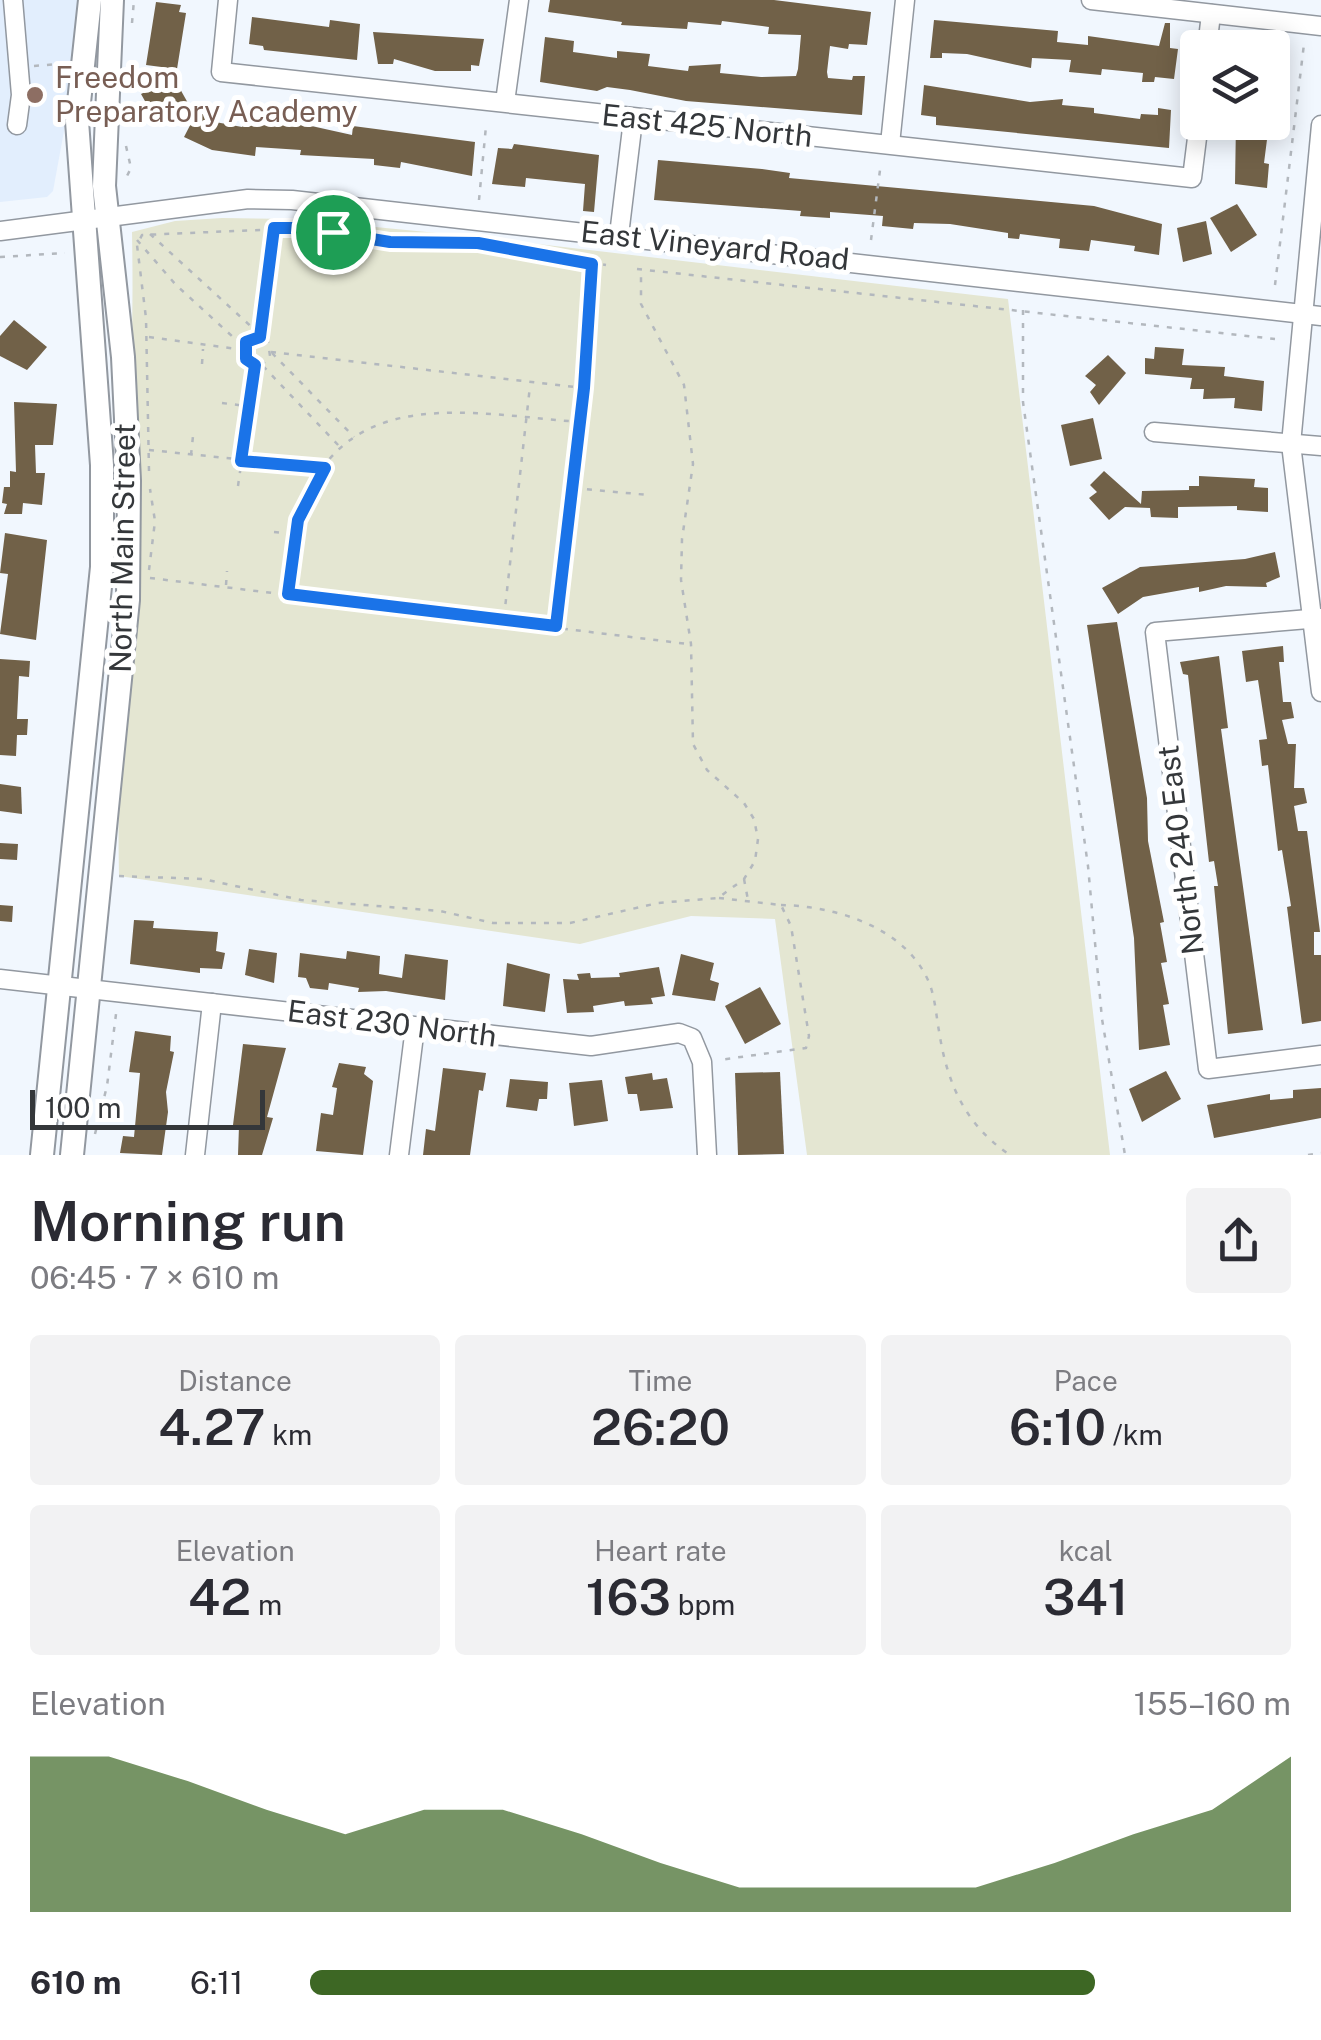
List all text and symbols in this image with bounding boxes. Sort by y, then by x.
map controls [1180,30,1290,140]
button: layers [1180,30,1290,140]
place label: Freedom Preparatory Academy [55,59,358,129]
marker: Freedom Preparatory Academy [24,84,46,106]
street label: East 425 North [600,96,814,154]
pin [291,190,376,275]
icon: arrive [306,205,361,260]
street label: East Vineyard Road [579,213,851,277]
street label: North Main Street [102,423,142,673]
street label: North 240 East [1149,743,1211,957]
street label: East 230 North [285,992,499,1054]
scale bar [30,1085,265,1130]
text: 100 m [45,1091,122,1124]
button: share [1186,1188,1291,1293]
text: Morning run [30,1189,346,1253]
text: 06:45 · 7 × 610 m [30,1259,279,1296]
text: Distance [178,1364,292,1397]
text: Time [629,1364,692,1397]
text: Pace [1054,1364,1118,1397]
text: 4.27 [158,1397,265,1456]
text: 26:20 [591,1397,730,1456]
text: 6:10 [1009,1397,1106,1456]
text: km [265,1418,312,1451]
text: /km [1106,1418,1163,1451]
text: Elevation [176,1534,295,1567]
text: Heart rate [594,1534,727,1567]
text: kcal [1059,1534,1113,1567]
text: 42 [188,1567,251,1626]
text: 163 [586,1567,671,1626]
text: 341 [1043,1567,1129,1626]
text: m [251,1588,282,1621]
text: bpm [671,1588,735,1621]
text: Elevation [30,1685,166,1722]
text: 155–160 m [1134,1685,1291,1722]
text: 610 m [30,1964,121,2001]
text: 6:11 [190,1964,243,2001]

